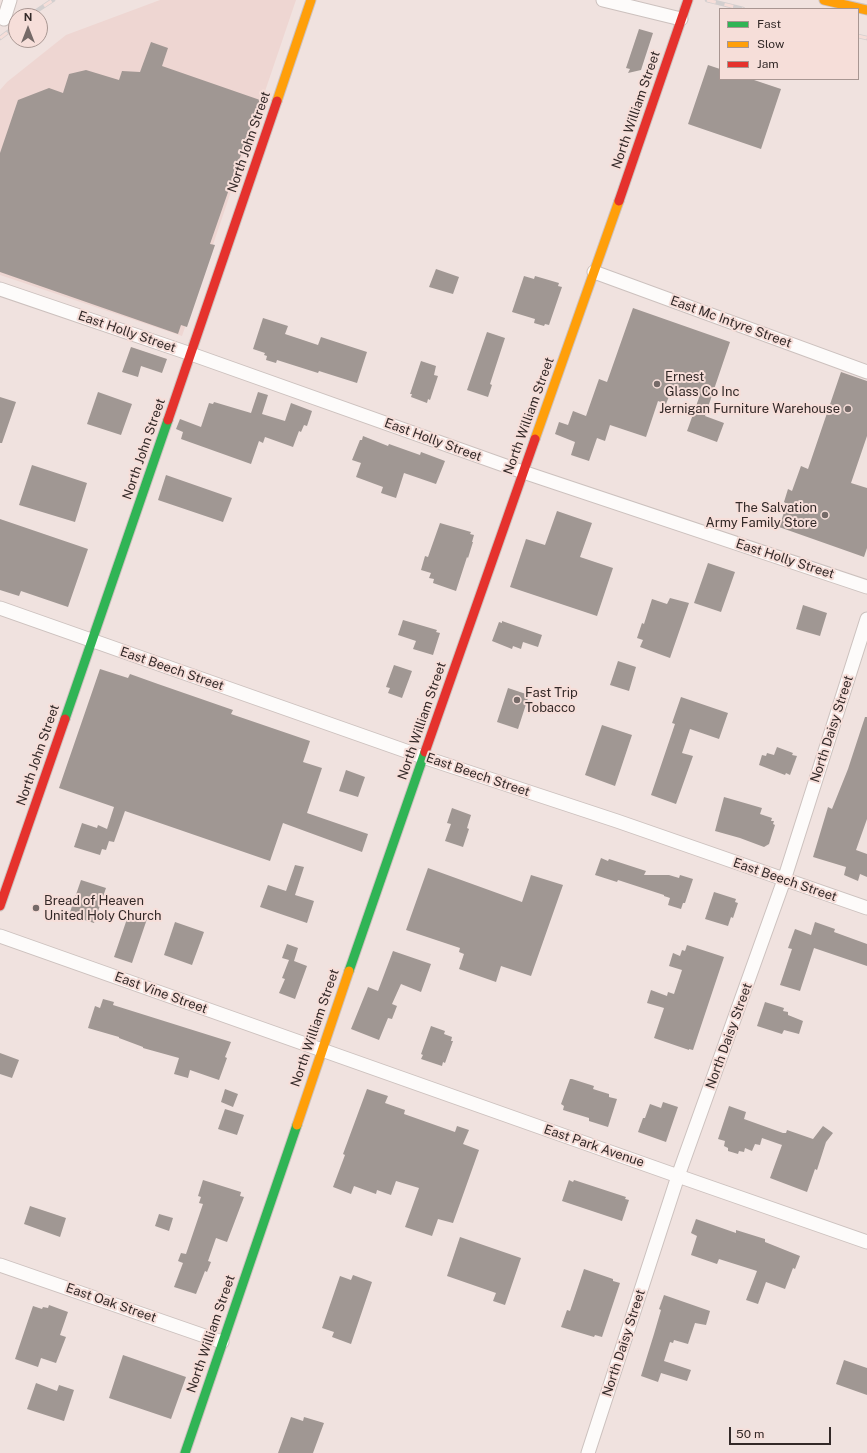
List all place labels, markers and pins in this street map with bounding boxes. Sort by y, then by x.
place label: Ernest Glass Co Inc [665,369,740,400]
marker: Ernest Glass Co Inc [652,379,662,389]
place label: Jernigan Furniture Warehouse [659,401,840,417]
marker: Jernigan Furniture Warehouse [843,404,853,414]
place label: The Salvation Army Family Store [705,500,817,531]
marker: The Salvation Army Family Store [820,510,830,520]
place label: Fast Trip Tobacco [525,685,578,716]
marker: Fast Trip Tobacco [512,695,522,705]
place label: Bread of Heaven United Holy Church [44,893,162,924]
marker: Bread of Heaven United Holy Church [31,903,41,913]

